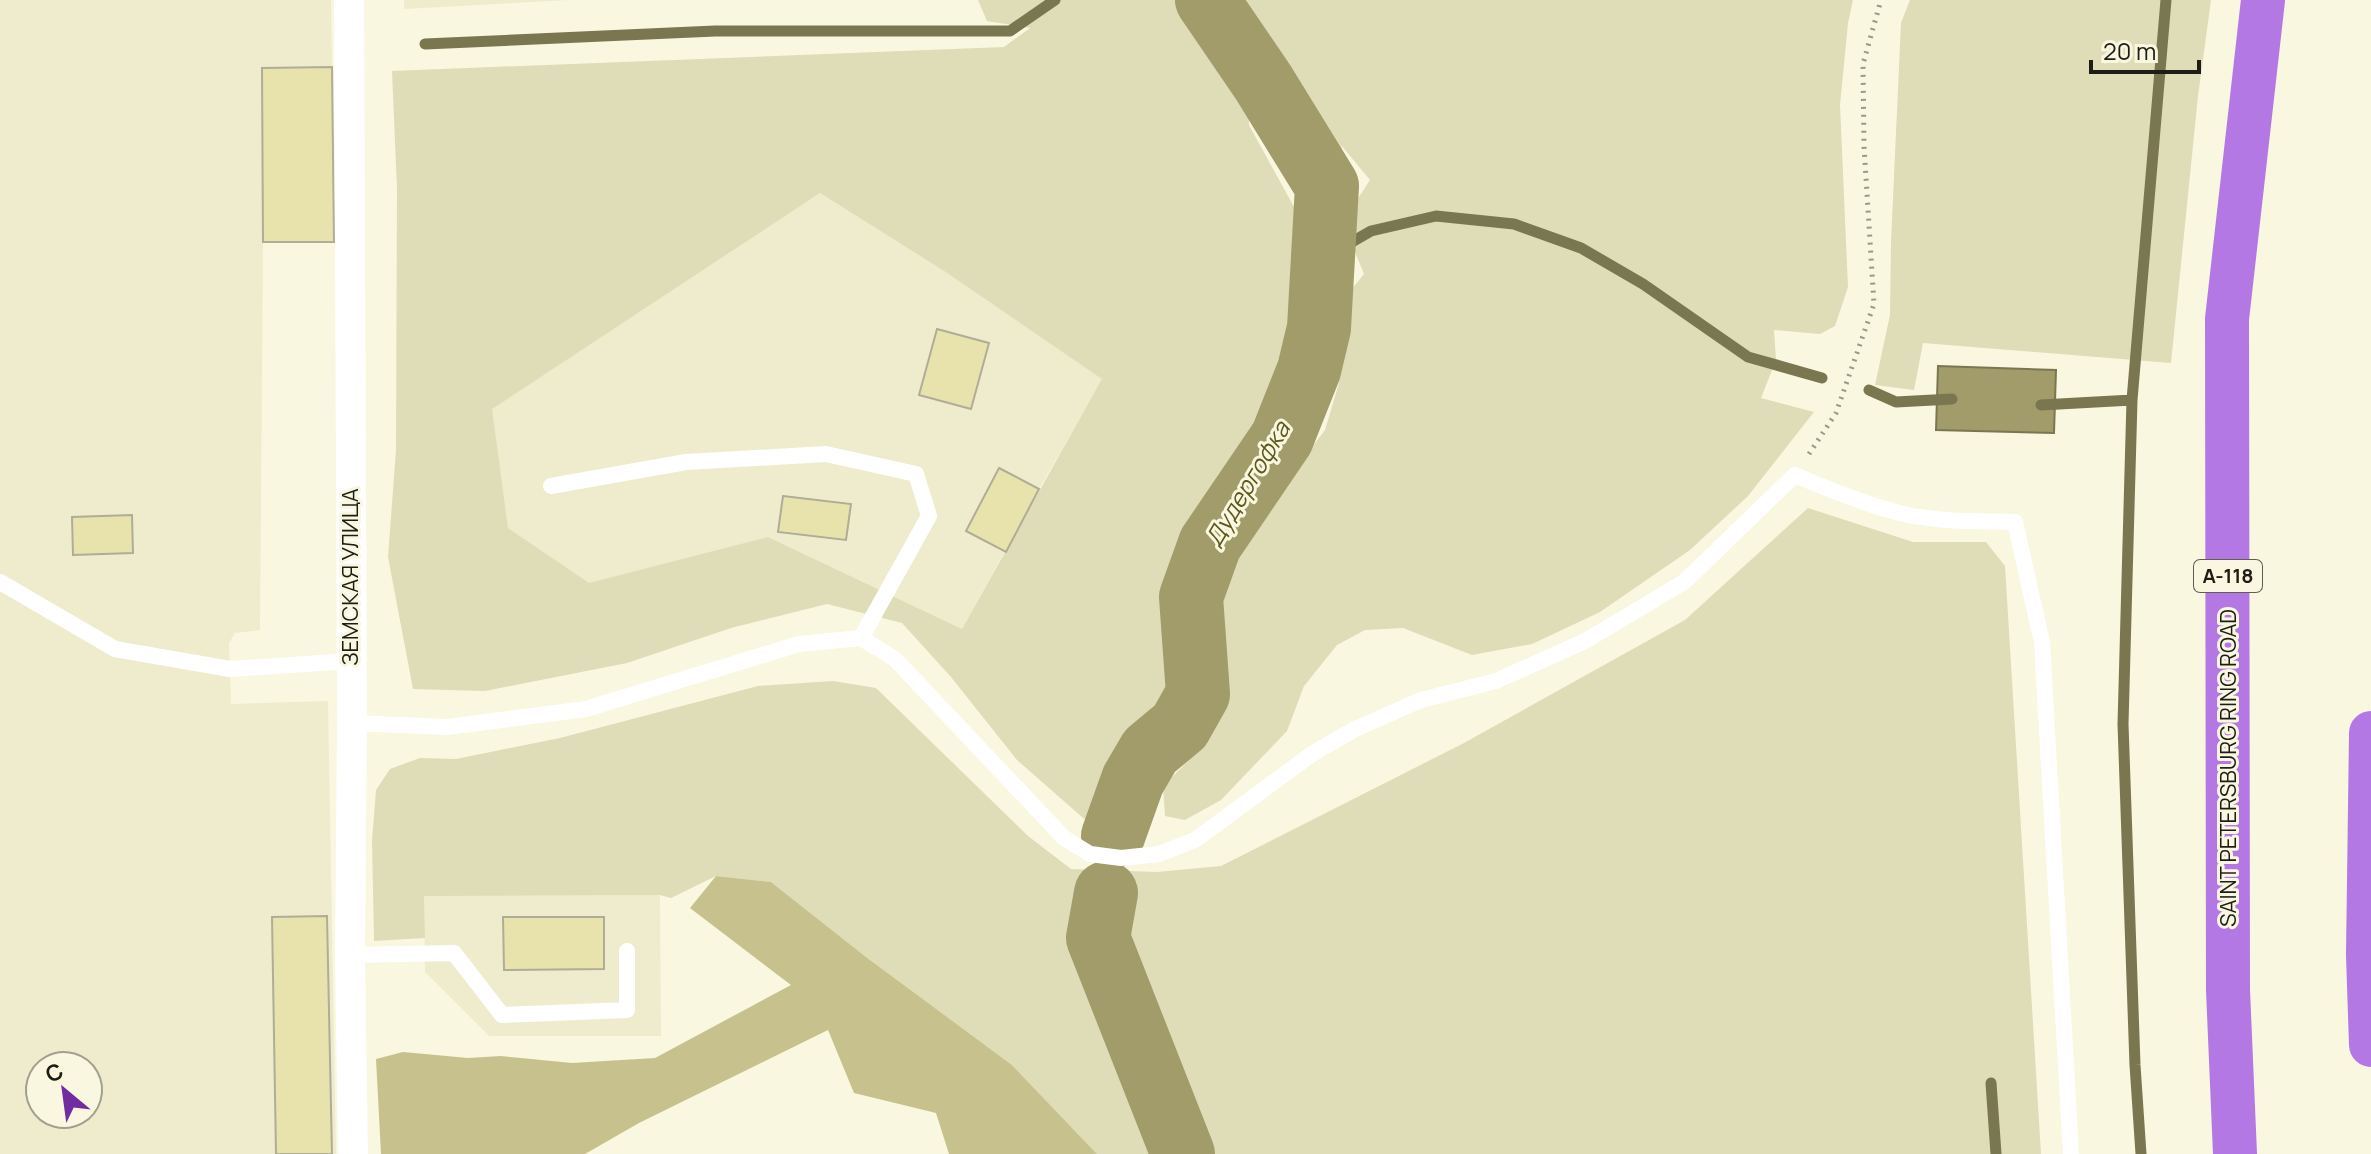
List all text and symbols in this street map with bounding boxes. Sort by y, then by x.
scale bar [2091,24,2199,74]
text: 20 m [2103,34,2156,67]
water label: Дудергофка [1196,413,1298,552]
street label: ЗЕМСКАЯ УЛИЦА [335,488,365,666]
road number: А-118 [2194,560,2262,592]
street label: SAINT PETERSBURG RING ROAD [2213,609,2243,927]
north arrow [24,1050,104,1130]
text: С [40,1055,69,1090]

